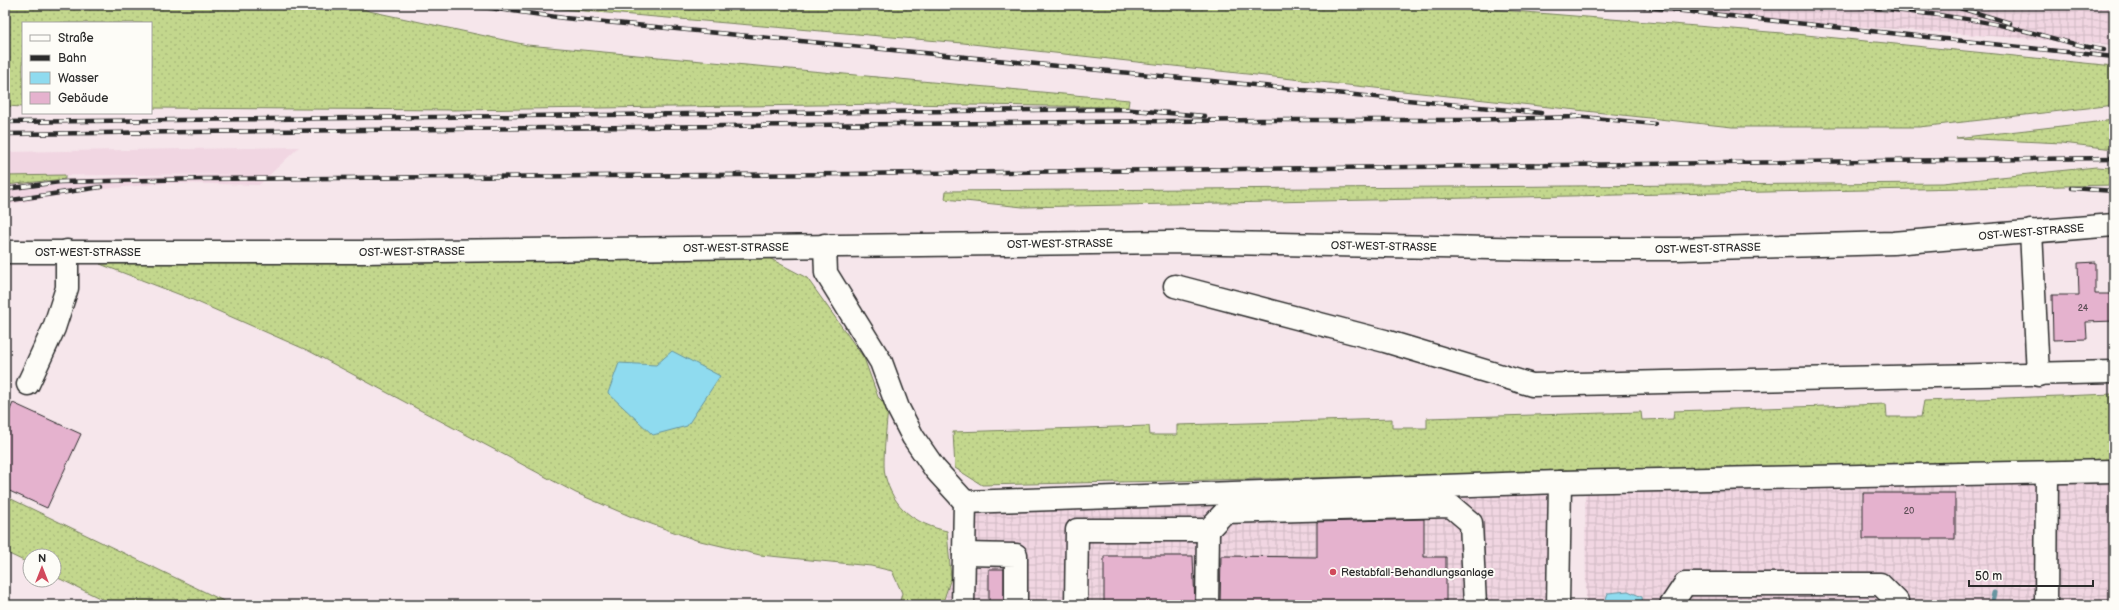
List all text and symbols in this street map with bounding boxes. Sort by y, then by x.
legend [22,22,152,114]
text: Straße [58,31,94,46]
text: Bahn [58,51,87,66]
text: Wasser [58,71,99,86]
text: Gebäude [58,91,108,106]
street label: OST-WEST-STRASSE [1978,221,2085,243]
street label: OST-WEST-STRASSE [1007,237,1113,251]
street label: OST-WEST-STRASSE [1331,239,1437,254]
street label: OST-WEST-STRASSE [683,241,789,255]
street label: OST-WEST-STRASSE [1655,241,1761,256]
street label: OST-WEST-STRASSE [359,245,465,259]
street label: OST-WEST-STRASSE [35,246,141,259]
house number: 24 [2078,303,2089,314]
house number: 20 [1904,506,1914,517]
north arrow [22,548,62,588]
text: N [38,552,46,565]
scale bar [1969,562,2093,588]
place label: Restabfall-Behandlungsanlage [1341,566,1494,579]
marker: Restabfall-Behandlungsanlage [1328,567,1338,577]
text: 50 m [1975,569,2002,584]

